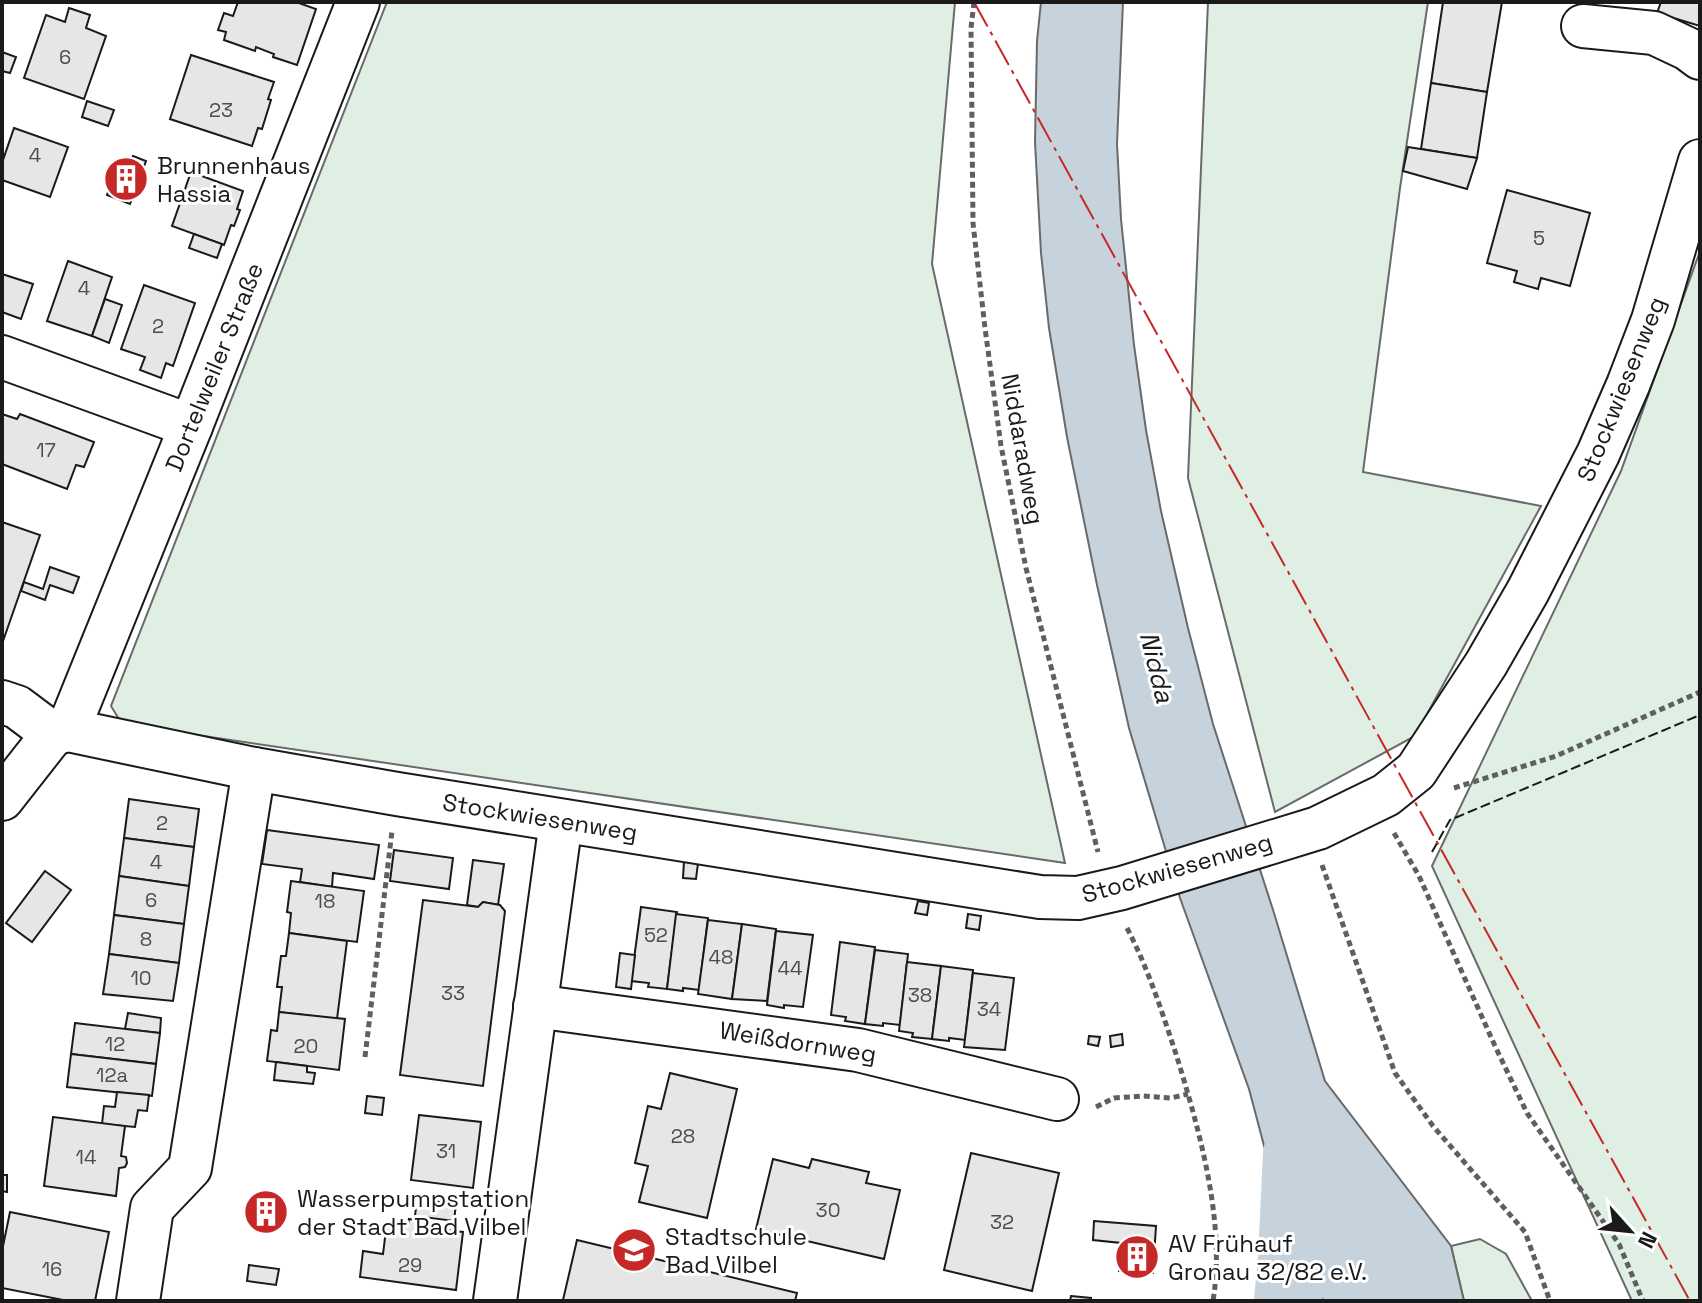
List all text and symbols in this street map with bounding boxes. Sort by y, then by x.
house number: 6 [59,44,71,70]
house number: 23 [209,97,233,123]
house number: 4 [29,142,41,168]
place label: Brunnenhaus Hassia [157,150,311,209]
building icon: Brunnenhaus Hassia [102,155,150,203]
house number: 5 [1533,225,1545,251]
street label: Dortelweiler Straße [158,258,270,476]
house number: 4 [78,275,90,301]
street label: Stockwiesenweg [1570,292,1672,486]
house number: 2 [152,313,164,339]
street label: Niddaradweg [994,371,1052,527]
house number: 17 [36,437,56,463]
water label: Nidda [1132,628,1182,707]
street label: Stockwiesenweg [440,786,640,848]
house number: 2 [156,810,168,836]
street label: Stockwiesenweg [1078,826,1276,910]
house number: 4 [150,849,162,875]
house number: 6 [145,887,157,913]
house number: 18 [315,888,335,914]
house number: 52 [644,922,668,948]
house number: 8 [140,926,152,952]
house number: 48 [709,944,733,970]
house number: 44 [778,955,803,981]
house number: 10 [130,965,152,991]
house number: 33 [441,980,465,1006]
house number: 38 [908,982,932,1008]
house number: 34 [977,996,1001,1022]
street label: Weißdornweg [717,1014,879,1070]
house number: 12 [105,1031,125,1057]
house number: 20 [294,1033,318,1059]
house number: 12a [96,1062,128,1088]
house number: 28 [671,1123,695,1149]
house number: 31 [436,1138,456,1164]
house number: 14 [76,1144,96,1170]
place label: Wasserpumpstation der Stadt Bad Vilbel [297,1183,529,1242]
building icon: Wasserpumpstation der Stadt Bad Vilbel [242,1188,290,1236]
north arrow [1590,1191,1670,1271]
house number: 30 [816,1197,840,1223]
house number: 32 [990,1209,1014,1235]
place label: Stadtschule Bad Vilbel [665,1221,807,1280]
school or university icon: Stadtschule Bad Vilbel [610,1226,658,1274]
text: N [1632,1227,1664,1253]
place label: AV Frühauf Gronau 32/82 e.V. [1168,1228,1367,1287]
building icon: AV Frühauf Gronau 32/82 e.V. [1113,1233,1161,1281]
house number: 29 [398,1252,422,1278]
house number: 16 [42,1256,62,1282]

